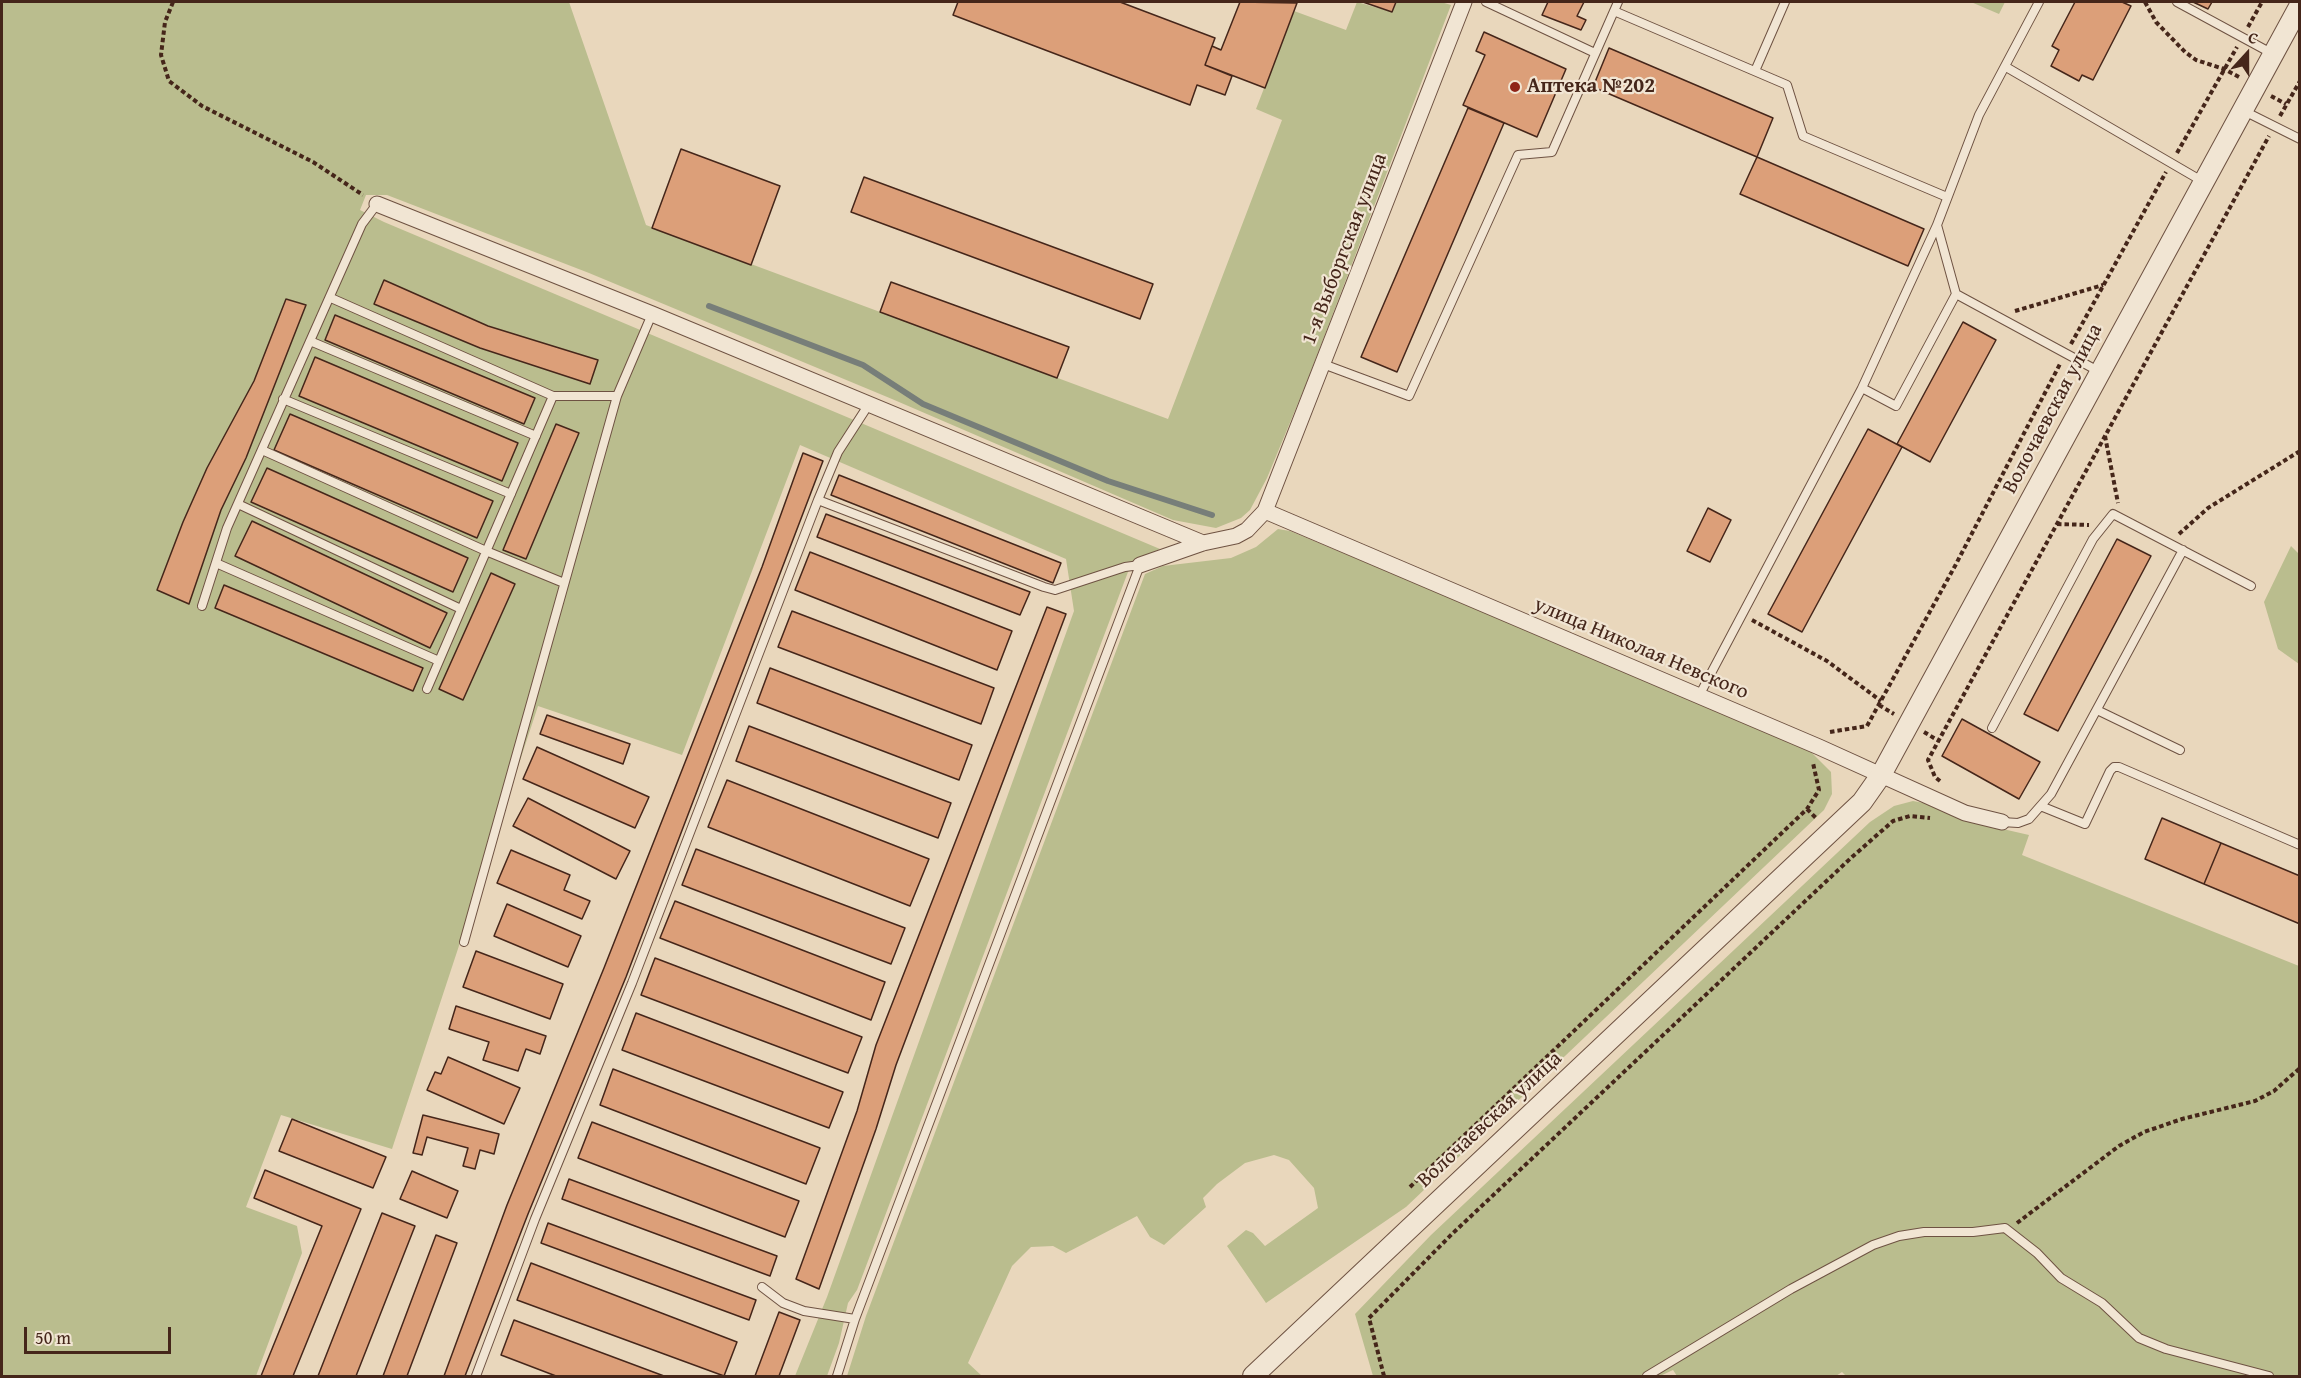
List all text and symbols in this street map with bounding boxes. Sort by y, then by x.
north arrow [2217,24,2277,84]
text: С [2245,24,2262,50]
place label: Аптека №202 [1527,74,1655,100]
marker: Аптека №202 [1508,80,1522,94]
street label: 1-я Выборгская улица [1297,150,1393,348]
street label: Волочаевская улица [1998,320,2108,498]
street label: улица Николая Невского [1530,592,1752,706]
street label: Волочаевская улица [1412,1047,1568,1193]
scale bar [27,1315,174,1353]
text: 50 m [35,1324,71,1351]

